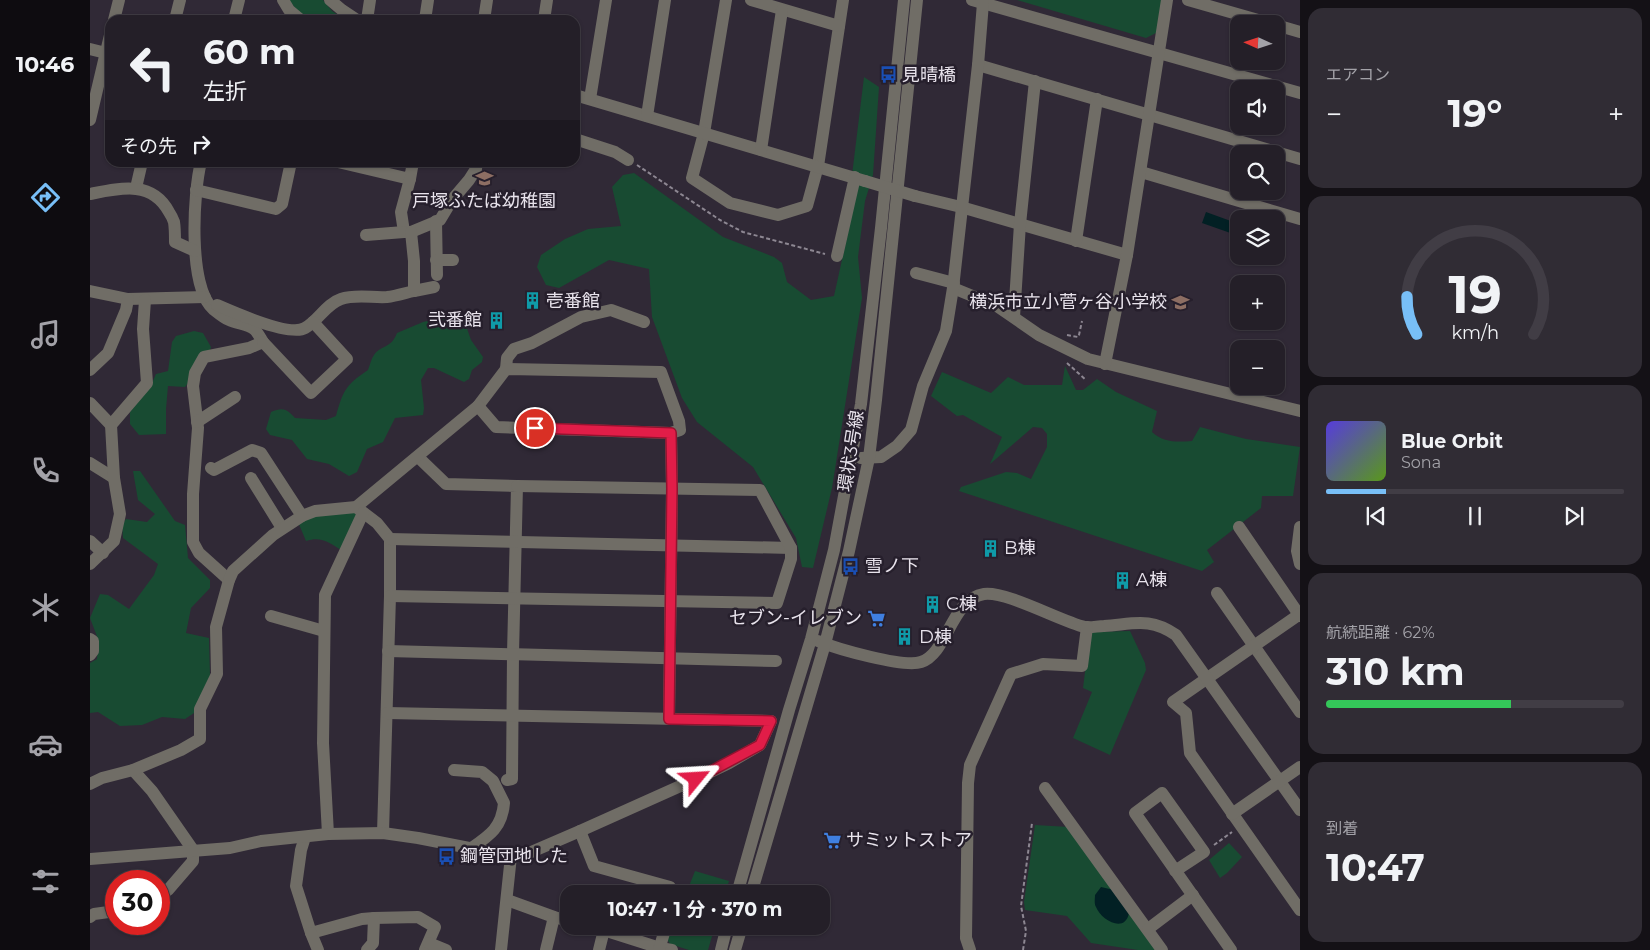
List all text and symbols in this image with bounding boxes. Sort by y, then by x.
north arrow [1230,15,1285,70]
map controls [1230,15,1285,395]
text: 60 m [203,30,296,73]
icon: left [120,35,185,100]
text: 10:46 [16,51,74,78]
place label: 見晴橋 [902,64,956,86]
bus stop icon: 見晴橋 [878,65,898,85]
text: エアコン [1326,65,1390,84]
text: 左折 [203,78,247,105]
button: sound [1230,80,1285,135]
text: 19° [1448,90,1503,137]
text: − [1326,97,1342,131]
text: + [1608,97,1624,131]
icon: right [187,130,215,158]
text: その先 [120,135,177,158]
button: search [1230,145,1285,200]
school or university icon: 戸塚ふたば幼稚園 [474,168,494,188]
icon: directions [28,180,63,215]
place label: 戸塚ふたば幼稚園 [412,190,556,212]
button: layers [1230,210,1285,265]
text: 19 [1448,263,1502,326]
button: + [1230,275,1285,330]
place label: 壱番館 [546,290,600,312]
building icon: 壱番館 [522,291,542,311]
place label: 横浜市立小菅ヶ谷小学校 [969,291,1167,313]
school or university icon: 横浜市立小菅ヶ谷小学校 [1171,292,1191,312]
place label: 弐番館 [428,309,482,331]
building icon: 弐番館 [486,310,506,330]
icon: music [28,317,63,352]
text: km/h [1451,322,1499,343]
button: − [1230,340,1285,395]
pin [514,407,556,449]
street label: 環状3号線 [834,409,868,493]
icon: arrive [521,414,549,442]
text: Blue Orbit [1401,430,1503,453]
icon: phone [28,453,63,488]
text: Sona [1401,453,1441,472]
icon: previous [1362,502,1390,530]
icon: pause [1461,502,1489,530]
icon: next [1560,502,1588,530]
place label: B棟 [1004,537,1036,559]
building icon: B棟 [980,538,1000,558]
place label: 雪ノ下 [865,555,919,577]
bus stop icon: 雪ノ下 [841,556,861,576]
place label: A棟 [1136,569,1167,591]
building icon: A棟 [1112,570,1132,590]
icon: climate [28,590,63,625]
place label: C棟 [946,593,977,615]
building icon: C棟 [922,594,942,614]
place label: セブン-イレブン [729,607,862,629]
supermarket icon: セブン-イレブン [866,608,886,628]
text: 航続距離 · 62% [1326,623,1435,642]
place label: D棟 [919,626,952,648]
building icon: D棟 [895,627,915,647]
text: 310 km [1326,648,1465,695]
icon: car [28,727,63,762]
position arrow [669,752,721,804]
text: 到着 [1326,819,1358,838]
place label: サミットストア [846,829,972,851]
supermarket icon: サミットストア [822,830,842,850]
text: 10:47 [1326,844,1425,891]
place label: 鋼管団地した [460,845,568,867]
bus stop icon: 鋼管団地した [436,846,456,866]
icon: filters [28,864,63,899]
speed limit sign: 30 [105,870,170,935]
text: 10:47 · 1 分 · 370 m [608,898,782,921]

